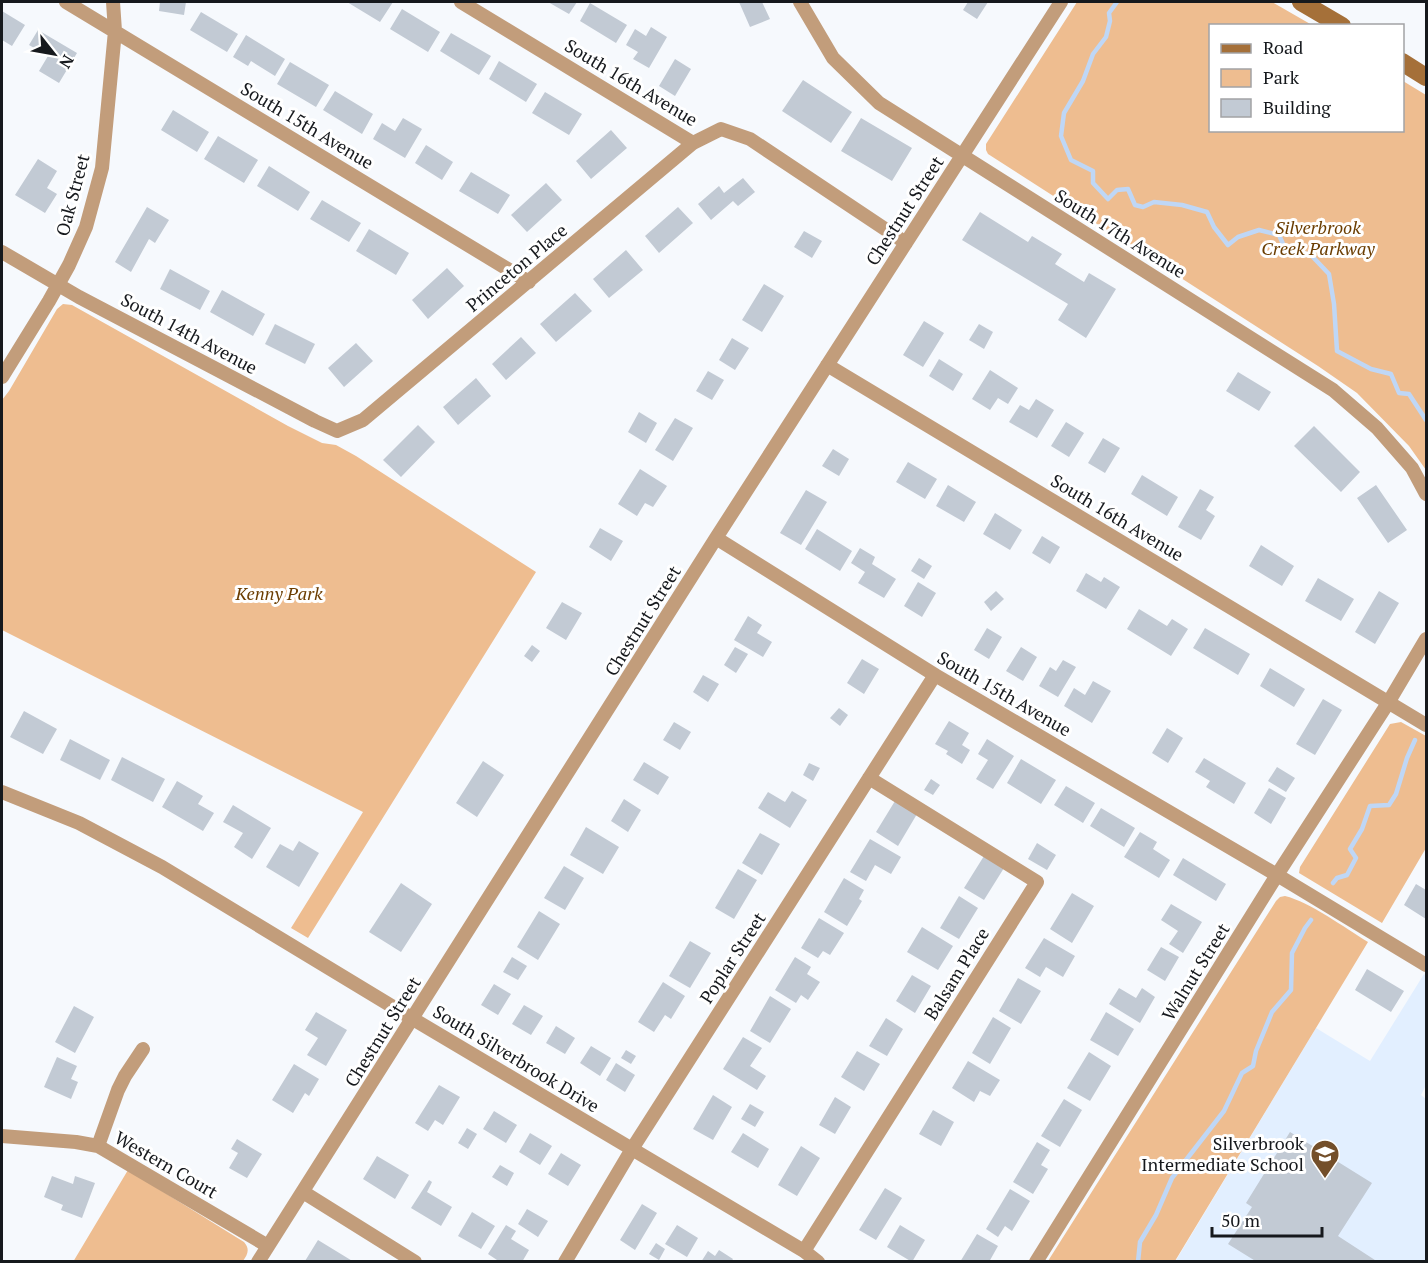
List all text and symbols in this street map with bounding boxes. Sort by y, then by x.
north arrow [24,24,84,84]
legend [1209,24,1404,132]
street label: South 16th Avenue [561,33,702,131]
text: Road [1263,35,1303,59]
text: N [54,51,79,73]
text: Park [1263,65,1300,89]
street label: South 15th Avenue [237,76,378,174]
text: Building [1263,95,1331,119]
street label: Oak Street [50,151,95,238]
street label: Chestnut Street [860,151,949,270]
street label: South 17th Avenue [1050,183,1191,283]
park label: Silverbrook Creek Parkway [1261,215,1375,260]
street label: Princeton Place [461,218,572,317]
street label: South 14th Avenue [117,287,262,379]
street label: South 16th Avenue [1047,468,1188,566]
street label: Chestnut Street [599,561,686,680]
park label: Kenny Park [234,581,323,605]
street label: South 15th Avenue [933,645,1076,741]
street label: Poplar Street [694,907,771,1008]
street label: Walnut Street [1156,918,1235,1025]
street label: Balsam Place [918,923,994,1024]
street label: Chestnut Street [339,972,426,1091]
street label: South Silverbrook Drive [429,999,604,1117]
street label: Western Court [111,1125,223,1203]
place label: Silverbrook Intermediate School [1141,1131,1305,1176]
school or university icon: Silverbrook Intermediate School [1309,1138,1341,1180]
scale bar [1212,1200,1322,1238]
text: 50 m [1221,1208,1261,1232]

